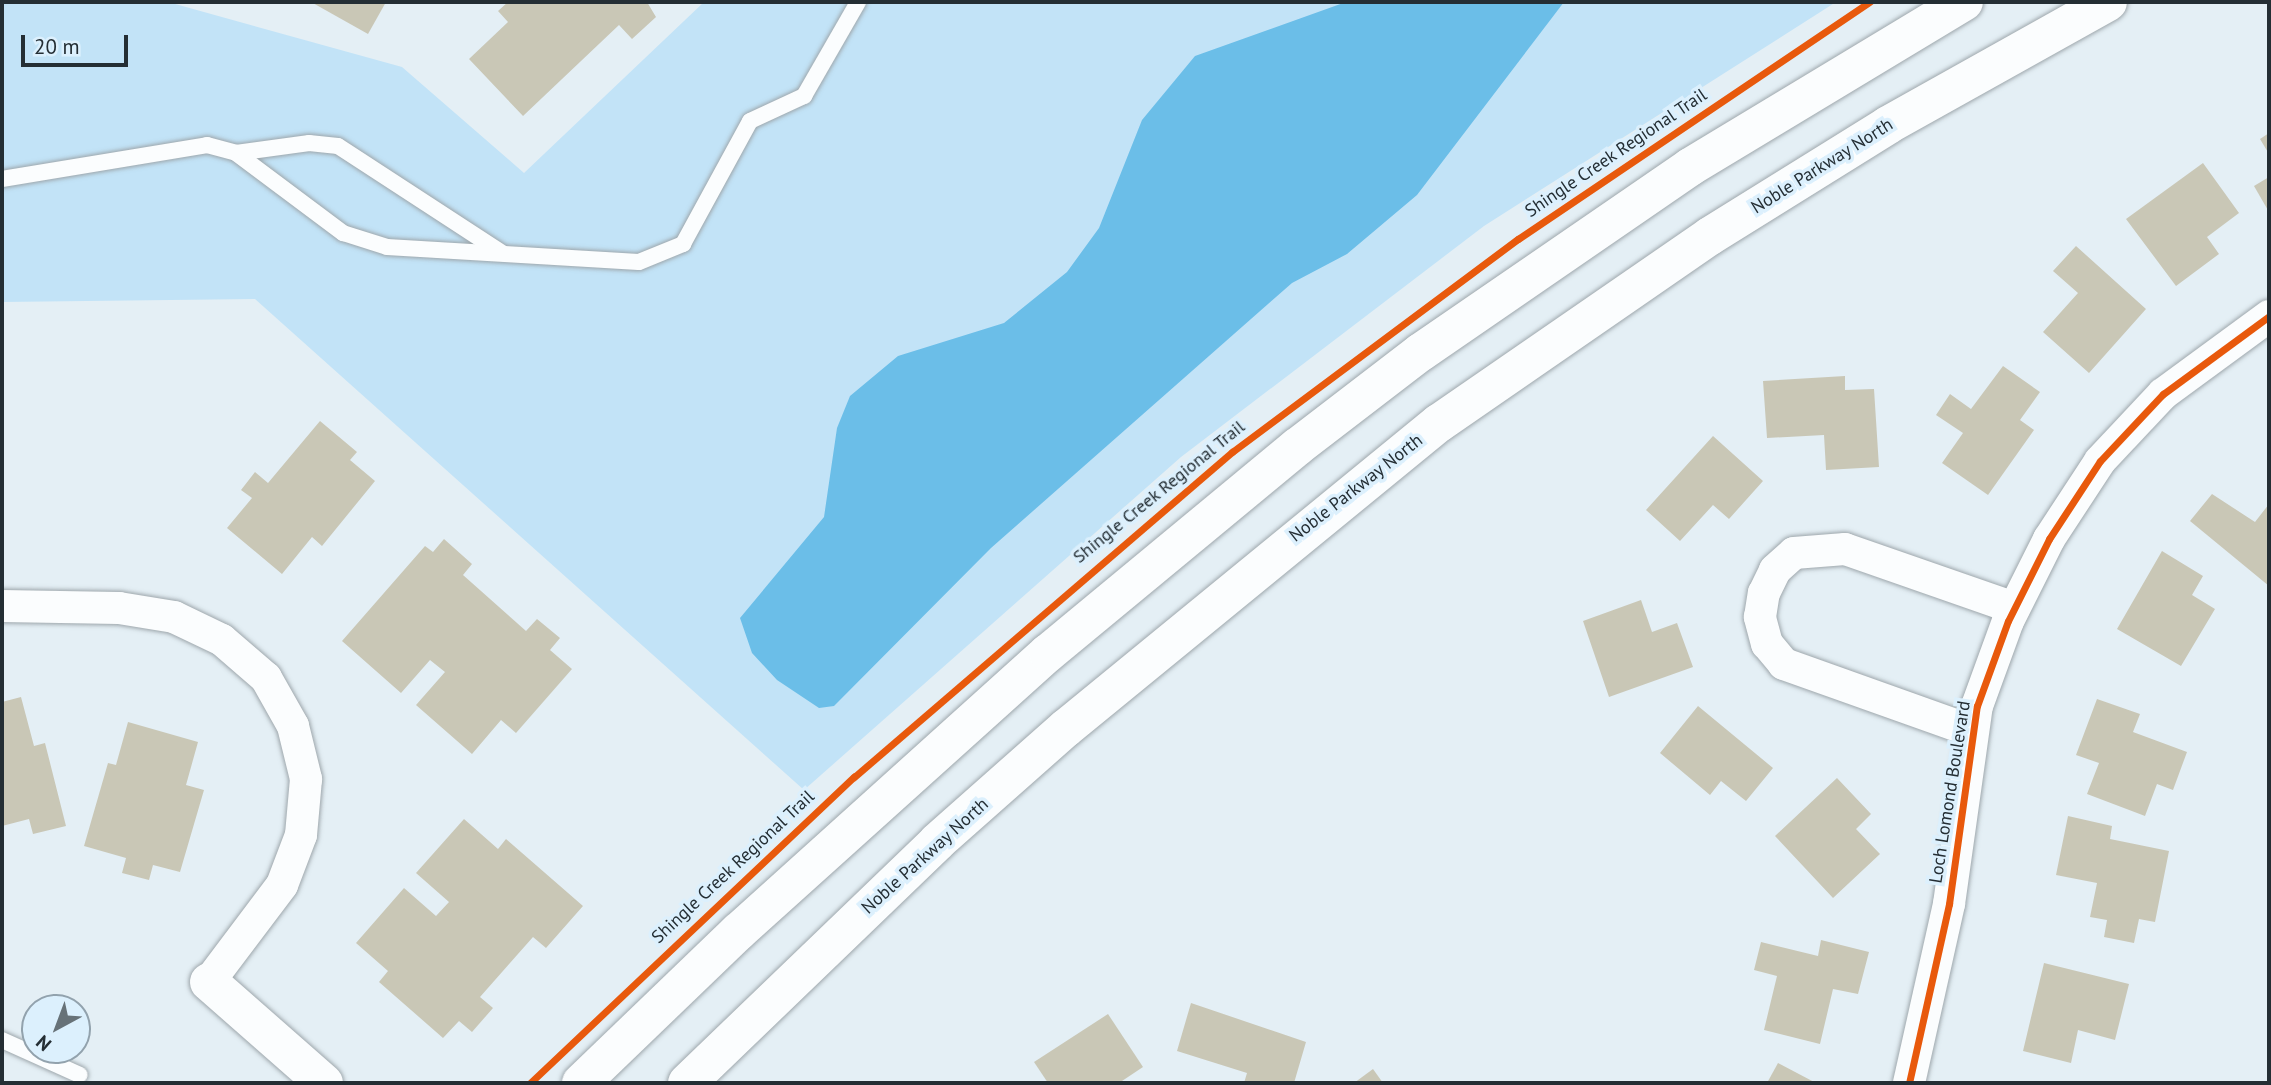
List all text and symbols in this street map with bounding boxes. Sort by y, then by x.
scale bar [24,21,131,65]
text: 20 m [34,33,80,60]
street label: Shingle Creek Regional Trail [1521,84,1711,222]
street label: Noble Parkway North [1747,114,1897,218]
street label: Shingle Creek Regional Trail [1068,416,1250,568]
street label: Noble Parkway North [1285,429,1427,547]
street label: Loch Lomond Boulevard [1925,699,1975,885]
street label: Shingle Creek Regional Trail [647,786,819,948]
street label: Noble Parkway North [857,793,993,919]
north arrow [21,994,91,1064]
text: N [31,1030,56,1056]

